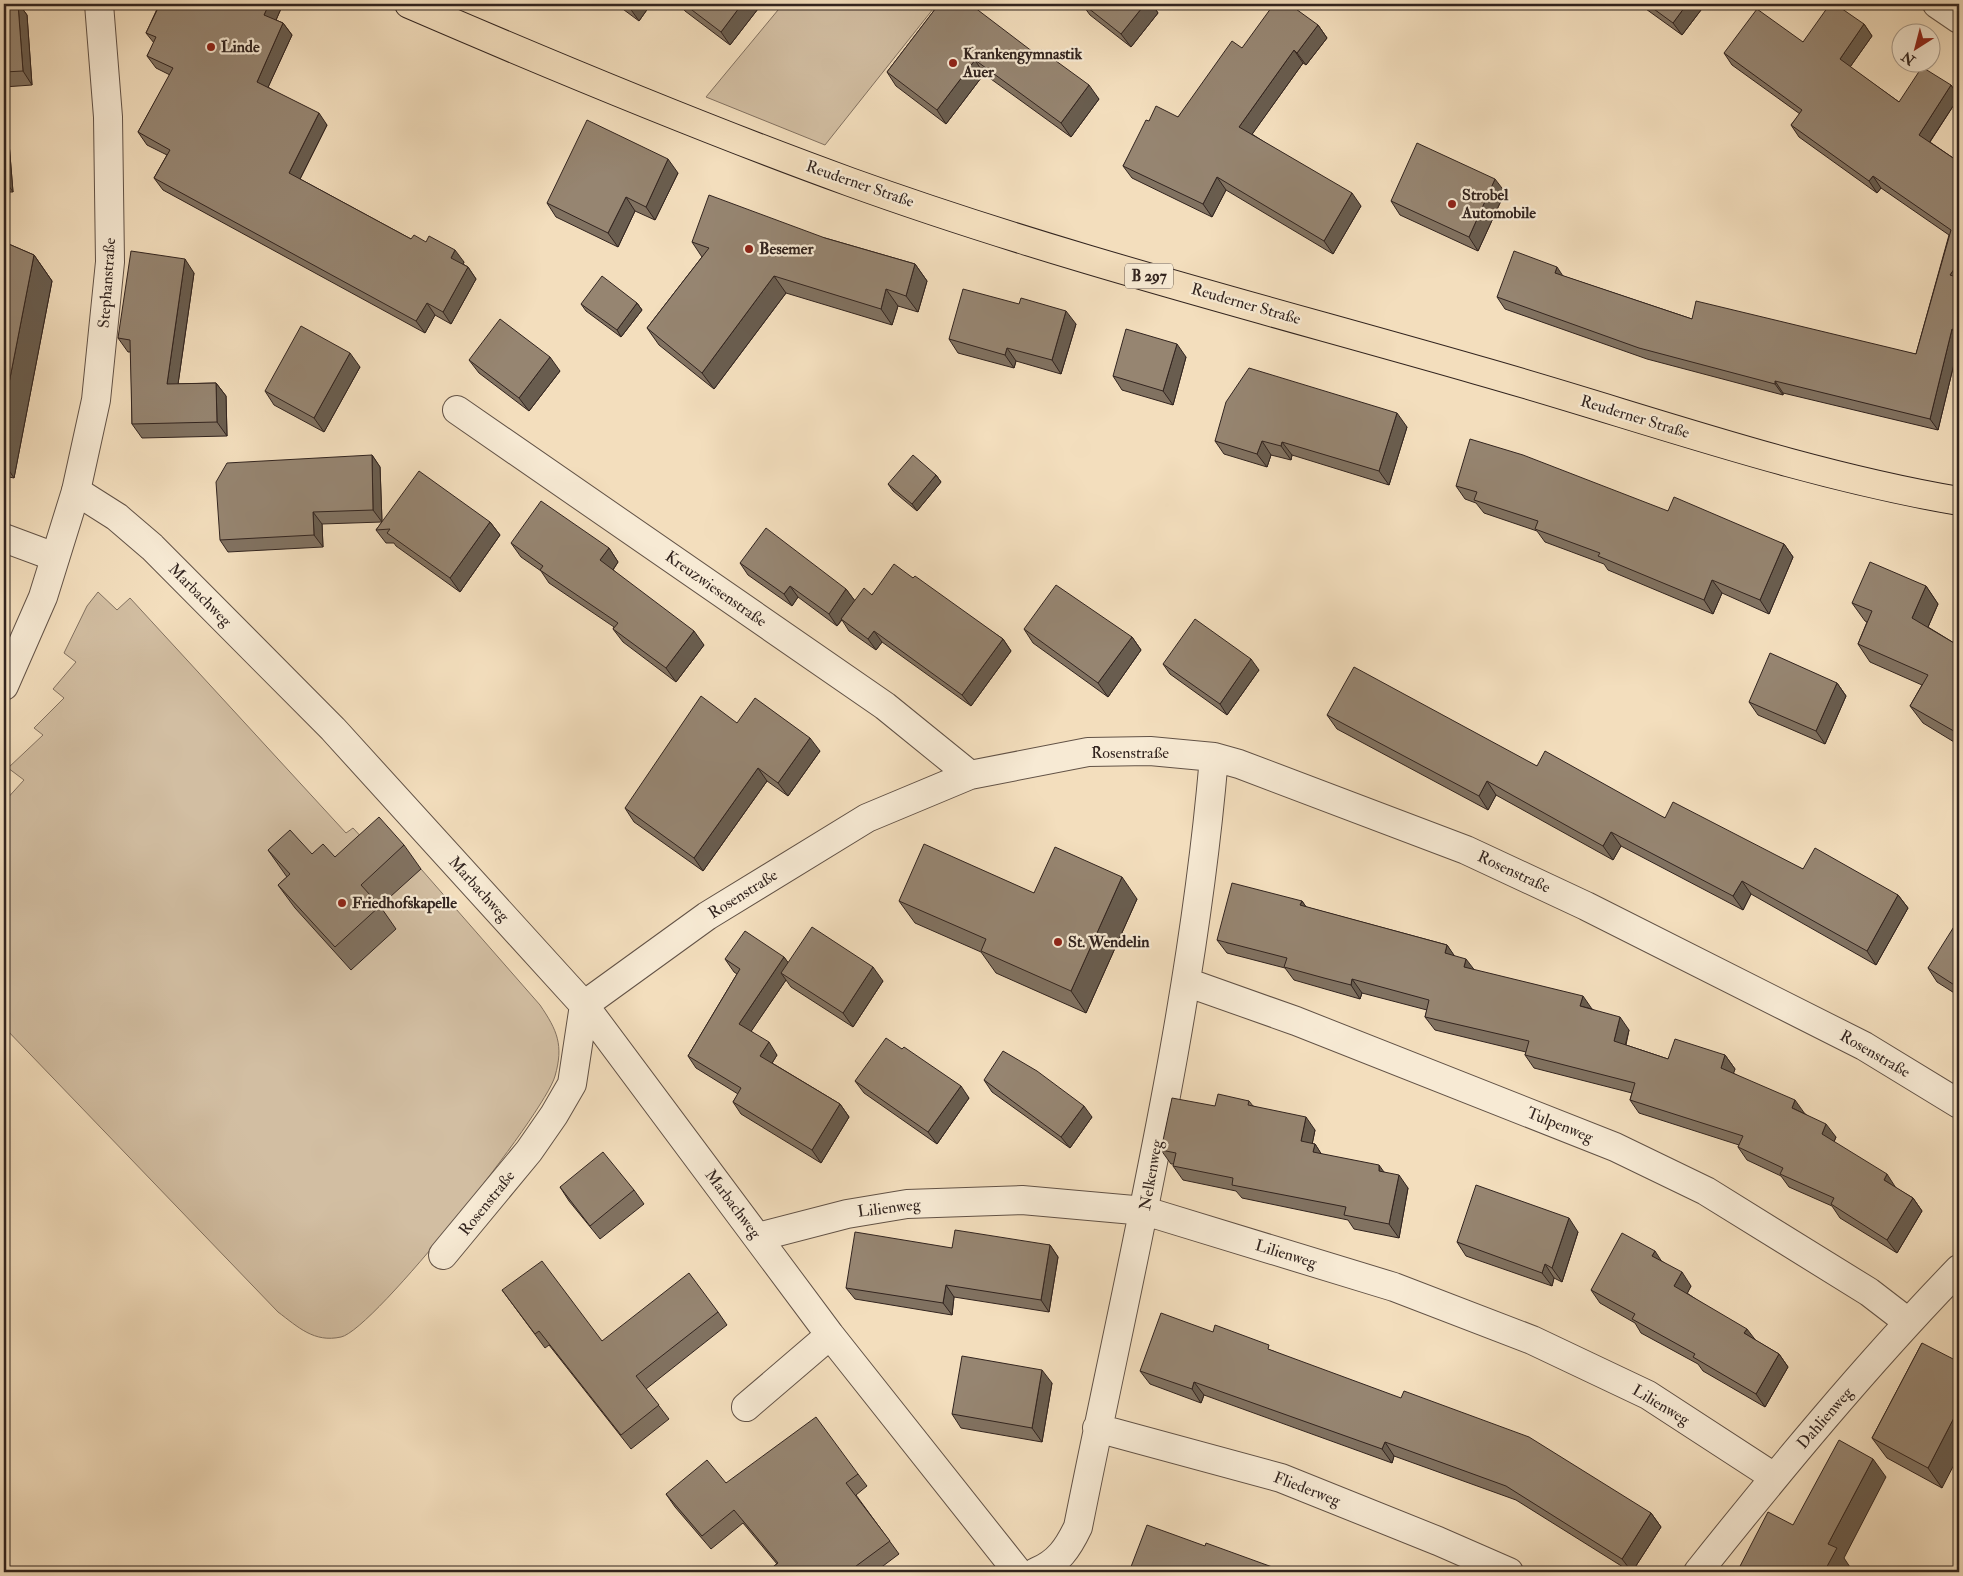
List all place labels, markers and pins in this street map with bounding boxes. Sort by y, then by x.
place label: Linde [221,37,260,57]
marker: Linde [205,41,217,53]
place label: Krankengymnastik Auer [962,44,1083,82]
marker: Krankengymnastik Auer [947,57,959,69]
place label: Strobel Automobile [1461,185,1536,223]
marker: Strobel Automobile [1446,198,1458,210]
place label: Besemer [759,239,814,259]
marker: Besemer [743,243,755,255]
place label: Friedhofskapelle [352,893,457,914]
marker: Friedhofskapelle [336,897,348,909]
place label: St. Wendelin [1068,932,1150,952]
marker: St. Wendelin [1052,936,1064,948]

